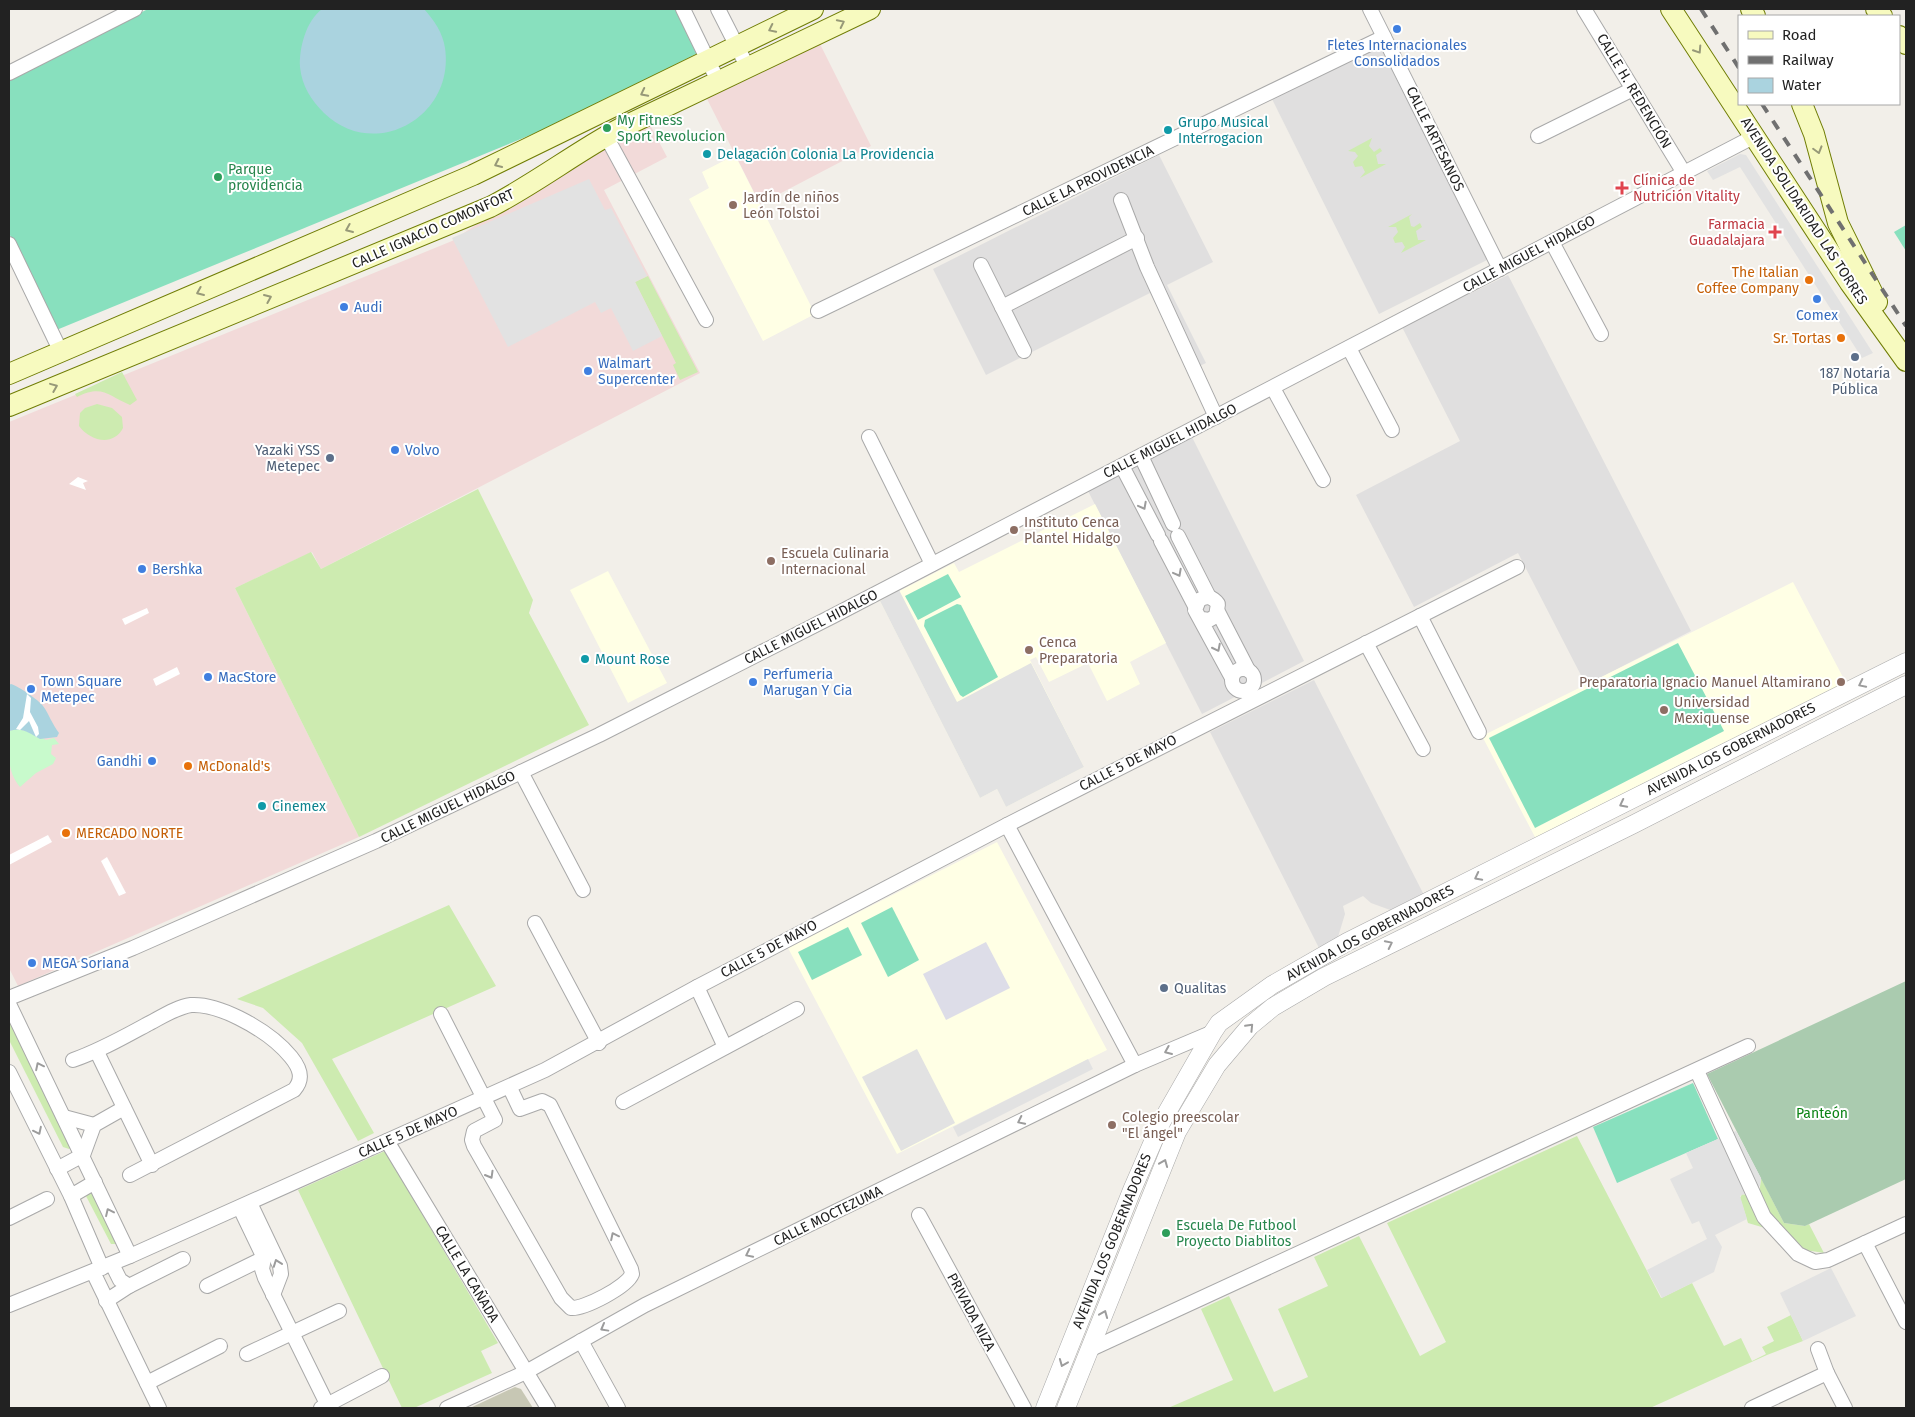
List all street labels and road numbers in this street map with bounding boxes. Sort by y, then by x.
street label: CALLE H. REDENCIÓN [1593,30,1676,151]
street label: CALLE ARTESANOS [1402,84,1468,194]
street label: AVENIDA SOLIDARIDAD LAS TORRES [1737,114,1871,308]
street label: CALLE LA PROVIDENCIA [1020,142,1156,220]
street label: CALLE IGNACIO COMONFORT [349,185,517,272]
street label: CALLE MIGUEL HIDALGO [1460,212,1598,296]
street label: CALLE MIGUEL HIDALGO [1100,400,1240,482]
street label: CALLE MIGUEL HIDALGO [741,586,881,668]
street label: AVENIDA LOS GOBERNADORES [1644,699,1819,799]
street label: CALLE 5 DE MAYO [1076,731,1180,795]
street label: CALLE MIGUEL HIDALGO [378,767,518,847]
street label: AVENIDA LOS GOBERNADORES [1283,881,1457,985]
street label: CALLE 5 DE MAYO [718,916,820,982]
street label: CALLE 5 DE MAYO [356,1102,460,1162]
street label: AVENIDA LOS GOBERNADORES [1069,1151,1155,1331]
street label: CALLE MOCTEZUMA [771,1182,885,1250]
street label: CALLE LA CAÑADA [431,1222,503,1326]
street label: PRIVADA NIZA [943,1270,999,1354]

